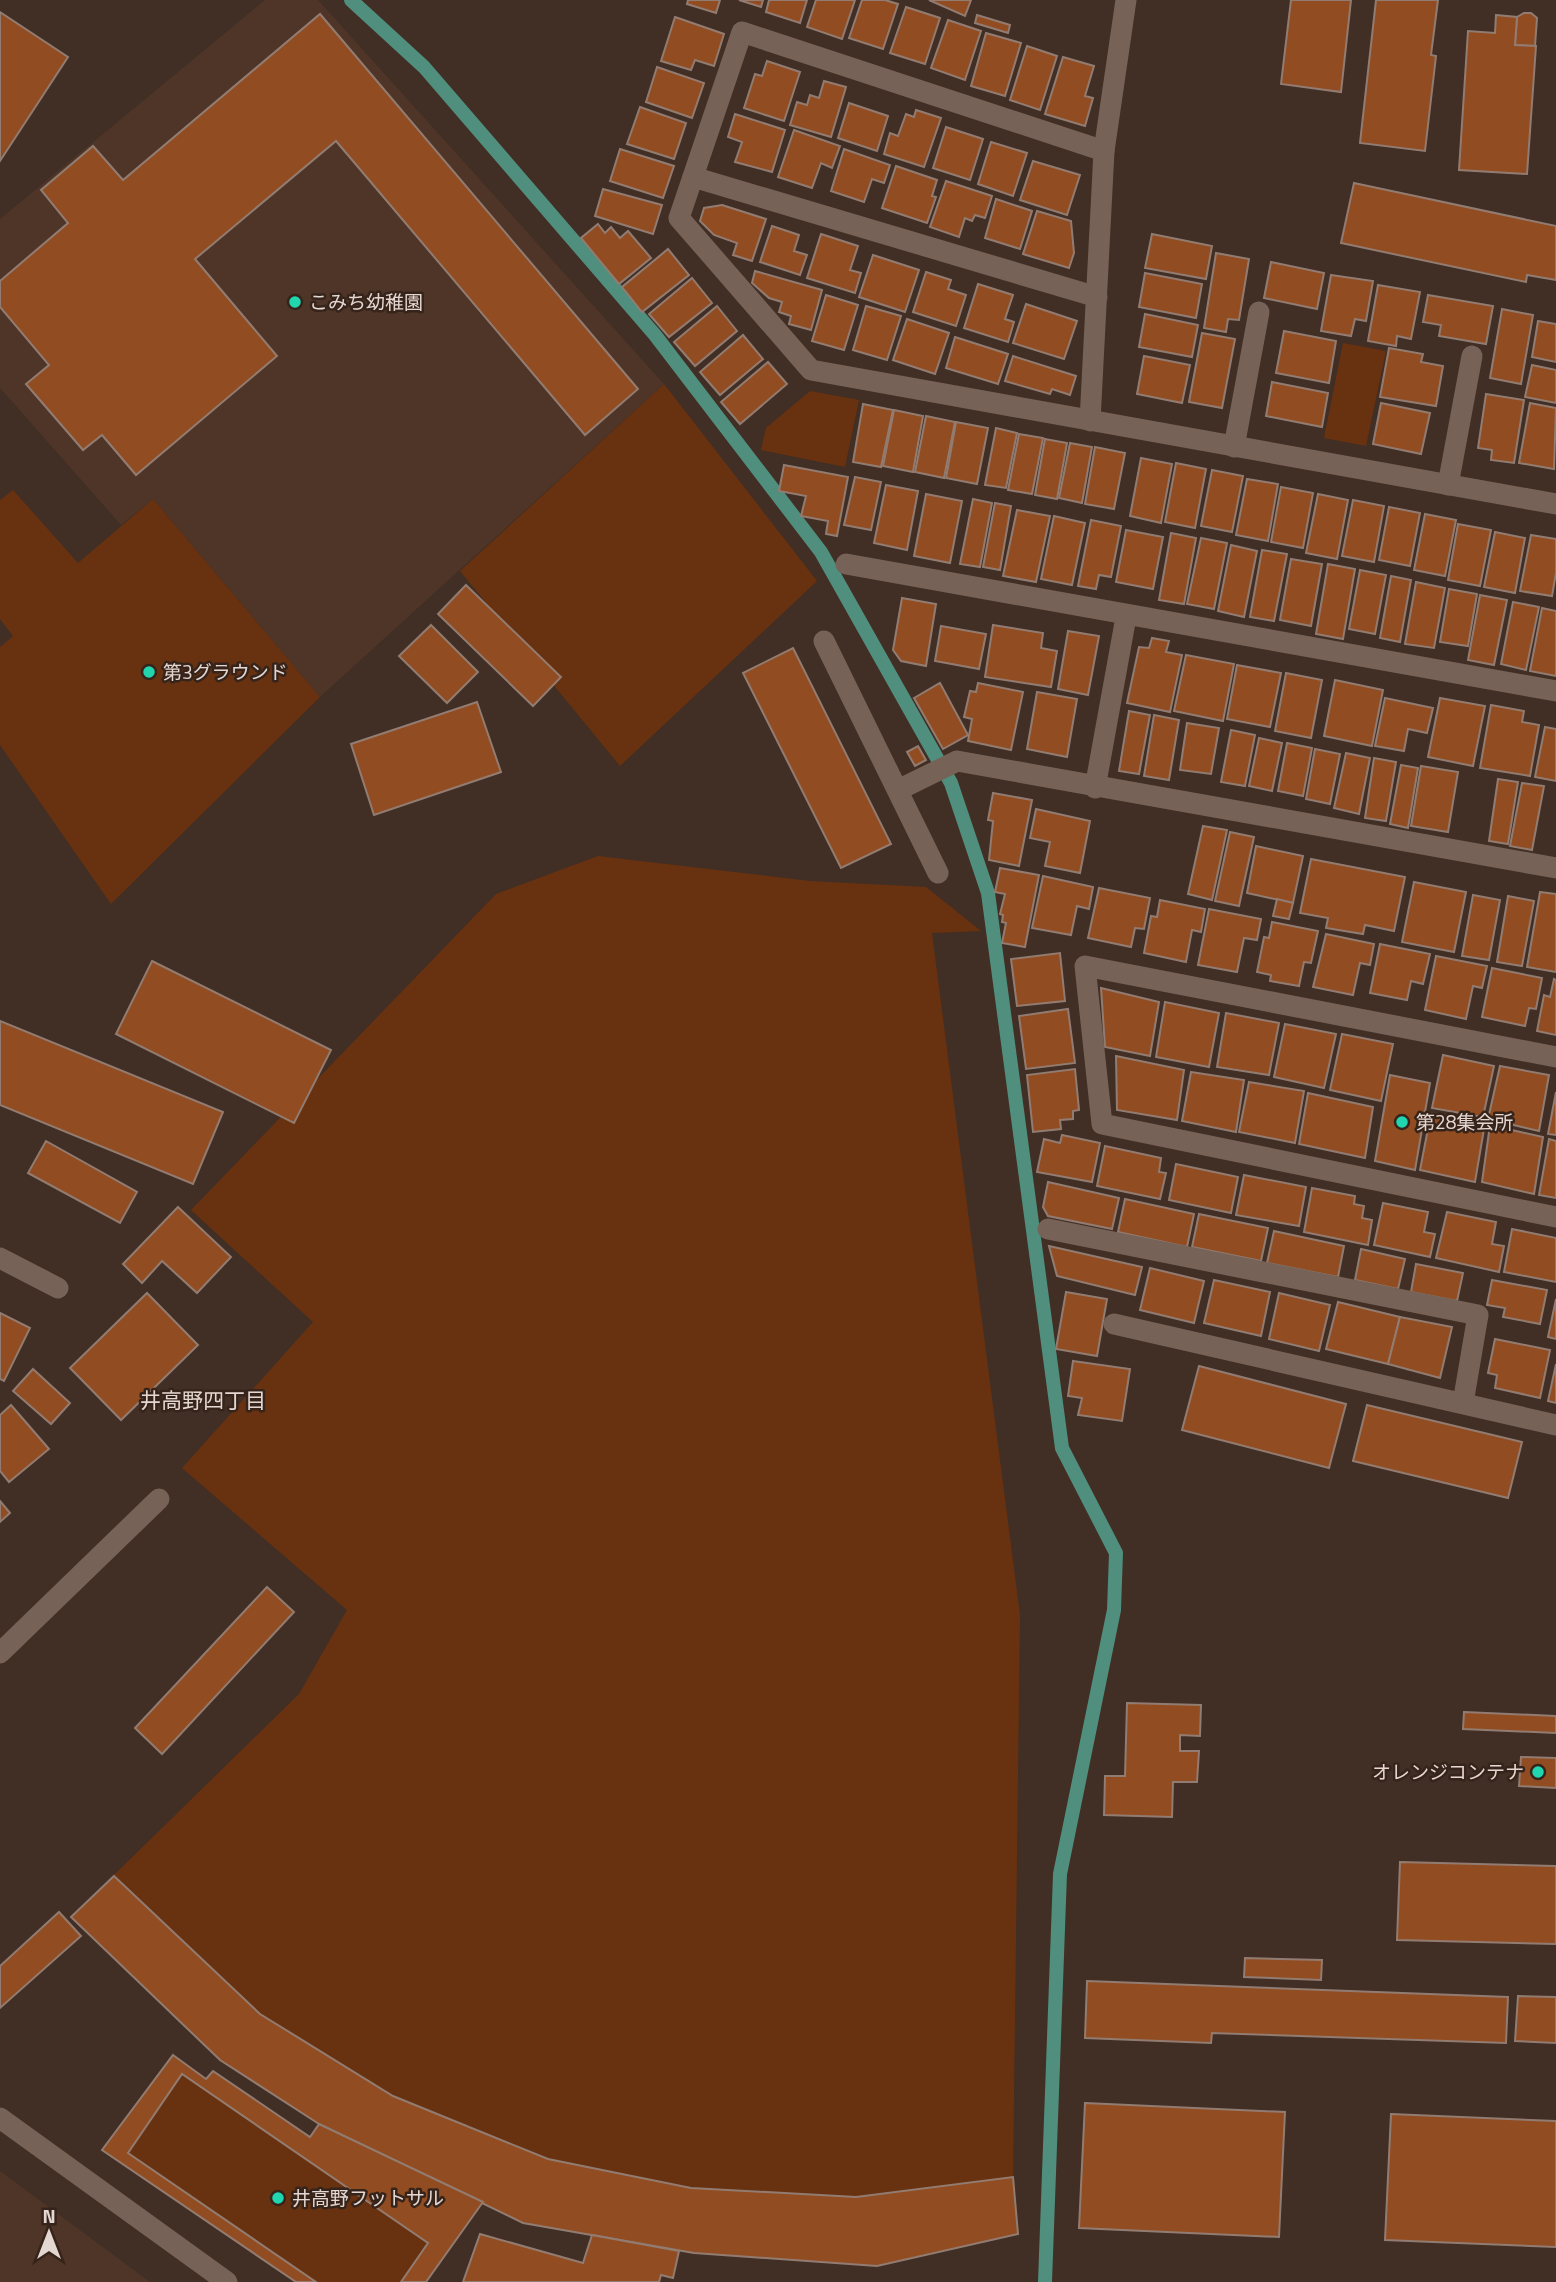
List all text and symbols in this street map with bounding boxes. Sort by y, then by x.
place label: こみち幼稚園 [309,287,423,316]
marker: こみち幼稚園 [287,294,303,310]
place label: 第3グラウンド [163,657,288,686]
marker: 第3グラウンド [141,664,157,680]
place label: 第28集会所 [1416,1107,1513,1136]
marker: 第28集会所 [1394,1114,1410,1130]
district label: 井高野四丁目 [140,1384,266,1416]
place label: オレンジコンテナ [1372,1757,1524,1786]
marker: オレンジコンテナ [1530,1764,1546,1780]
place label: 井高野フットサル [292,2183,444,2212]
marker: 井高野フットサル [270,2190,286,2206]
north arrow [14,2198,84,2268]
text: N [42,2201,56,2230]

